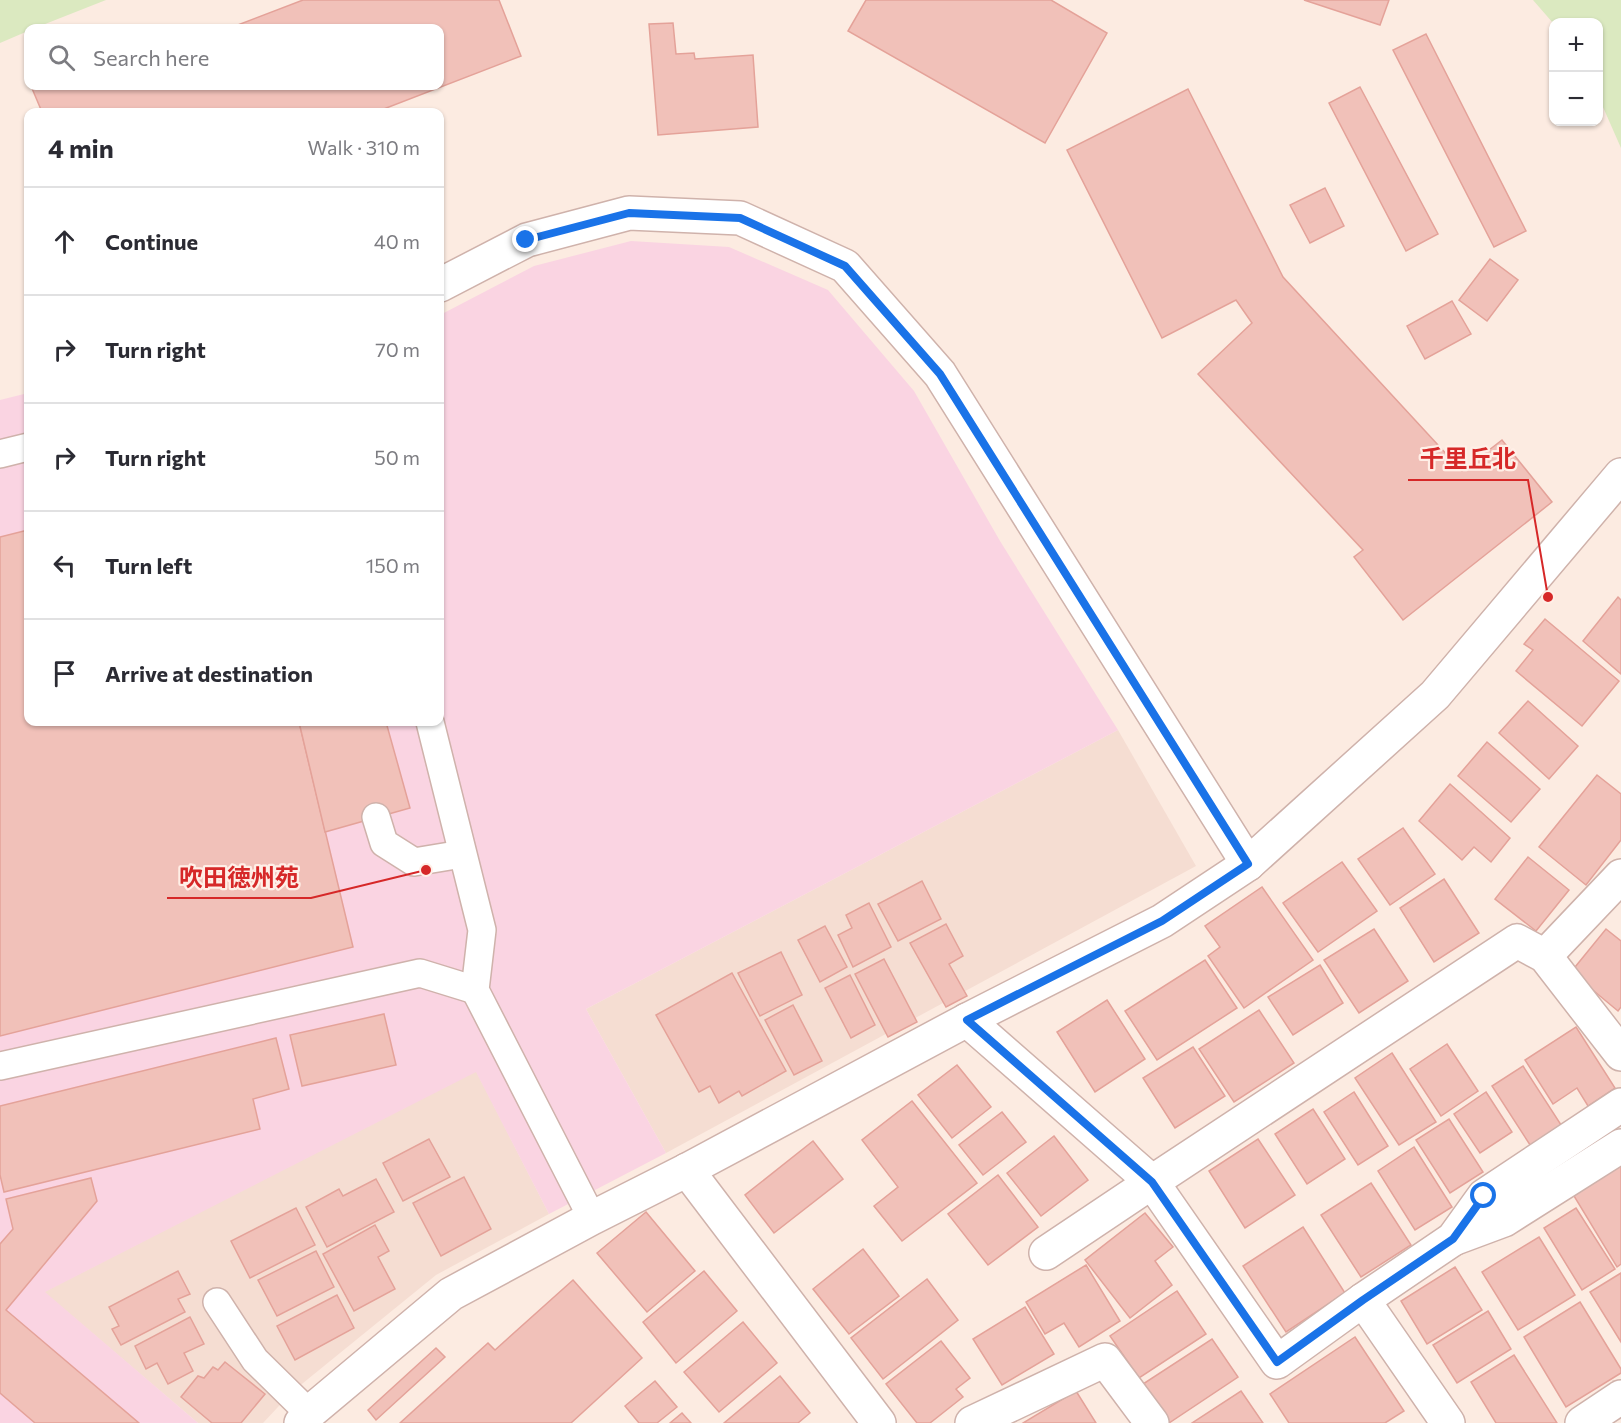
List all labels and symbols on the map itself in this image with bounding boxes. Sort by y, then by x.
route end [512,226,538,252]
callout: 千里丘北 [1408,438,1528,480]
text: 千里丘北 [1420,443,1516,472]
callout: 吹田徳州苑 [167,856,311,898]
text: 吹田徳州苑 [179,862,299,891]
route start [1470,1182,1496,1208]

